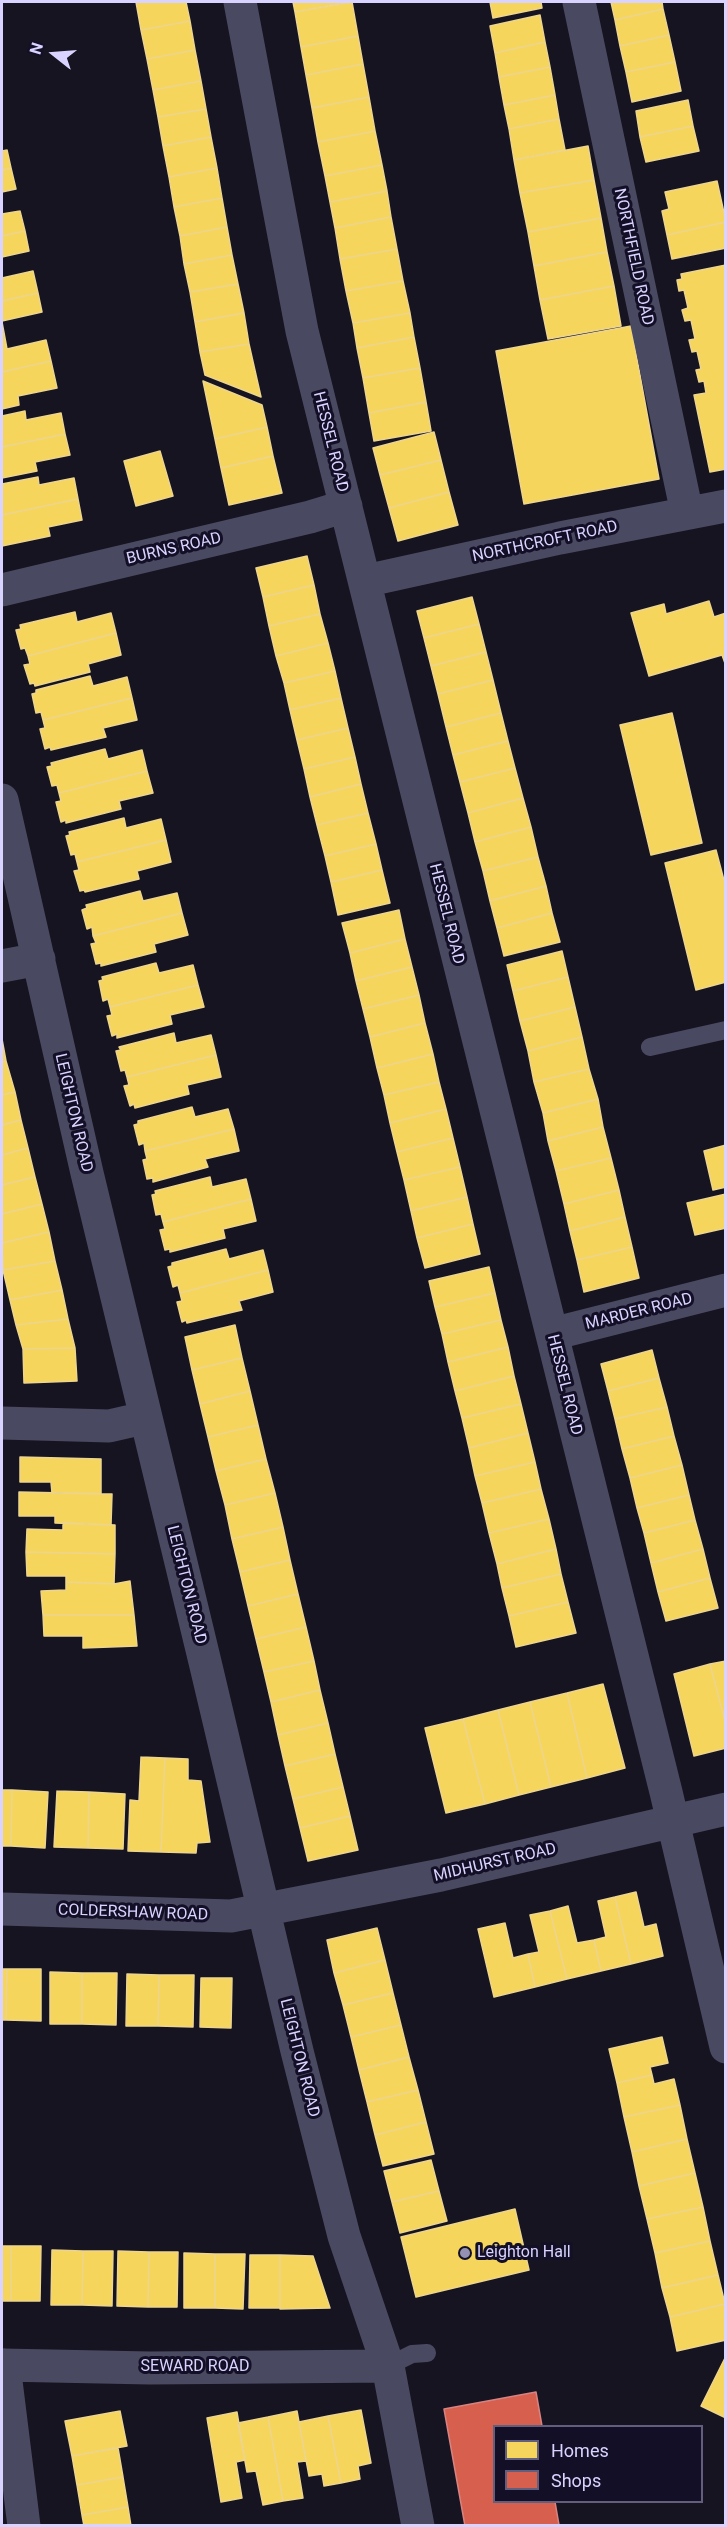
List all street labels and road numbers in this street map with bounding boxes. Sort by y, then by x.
street label: NORTHFIELD ROAD [609,187,657,327]
street label: HESSEL ROAD [308,390,352,494]
street label: NORTHCROFT ROAD [471,517,619,567]
street label: BURNS ROAD [125,529,223,569]
street label: HESSEL ROAD [424,862,468,966]
street label: LEIGHTON ROAD [50,1052,96,1174]
street label: MARDER ROAD [584,1289,694,1335]
street label: HESSEL ROAD [542,1333,586,1437]
street label: LEIGHTON ROAD [162,1524,210,1646]
street label: MIDHURST ROAD [432,1840,558,1886]
street label: COLDERSHAW ROAD [58,1901,208,1925]
street label: LEIGHTON ROAD [275,1997,323,2119]
street label: SEWARD ROAD [141,2357,249,2377]

